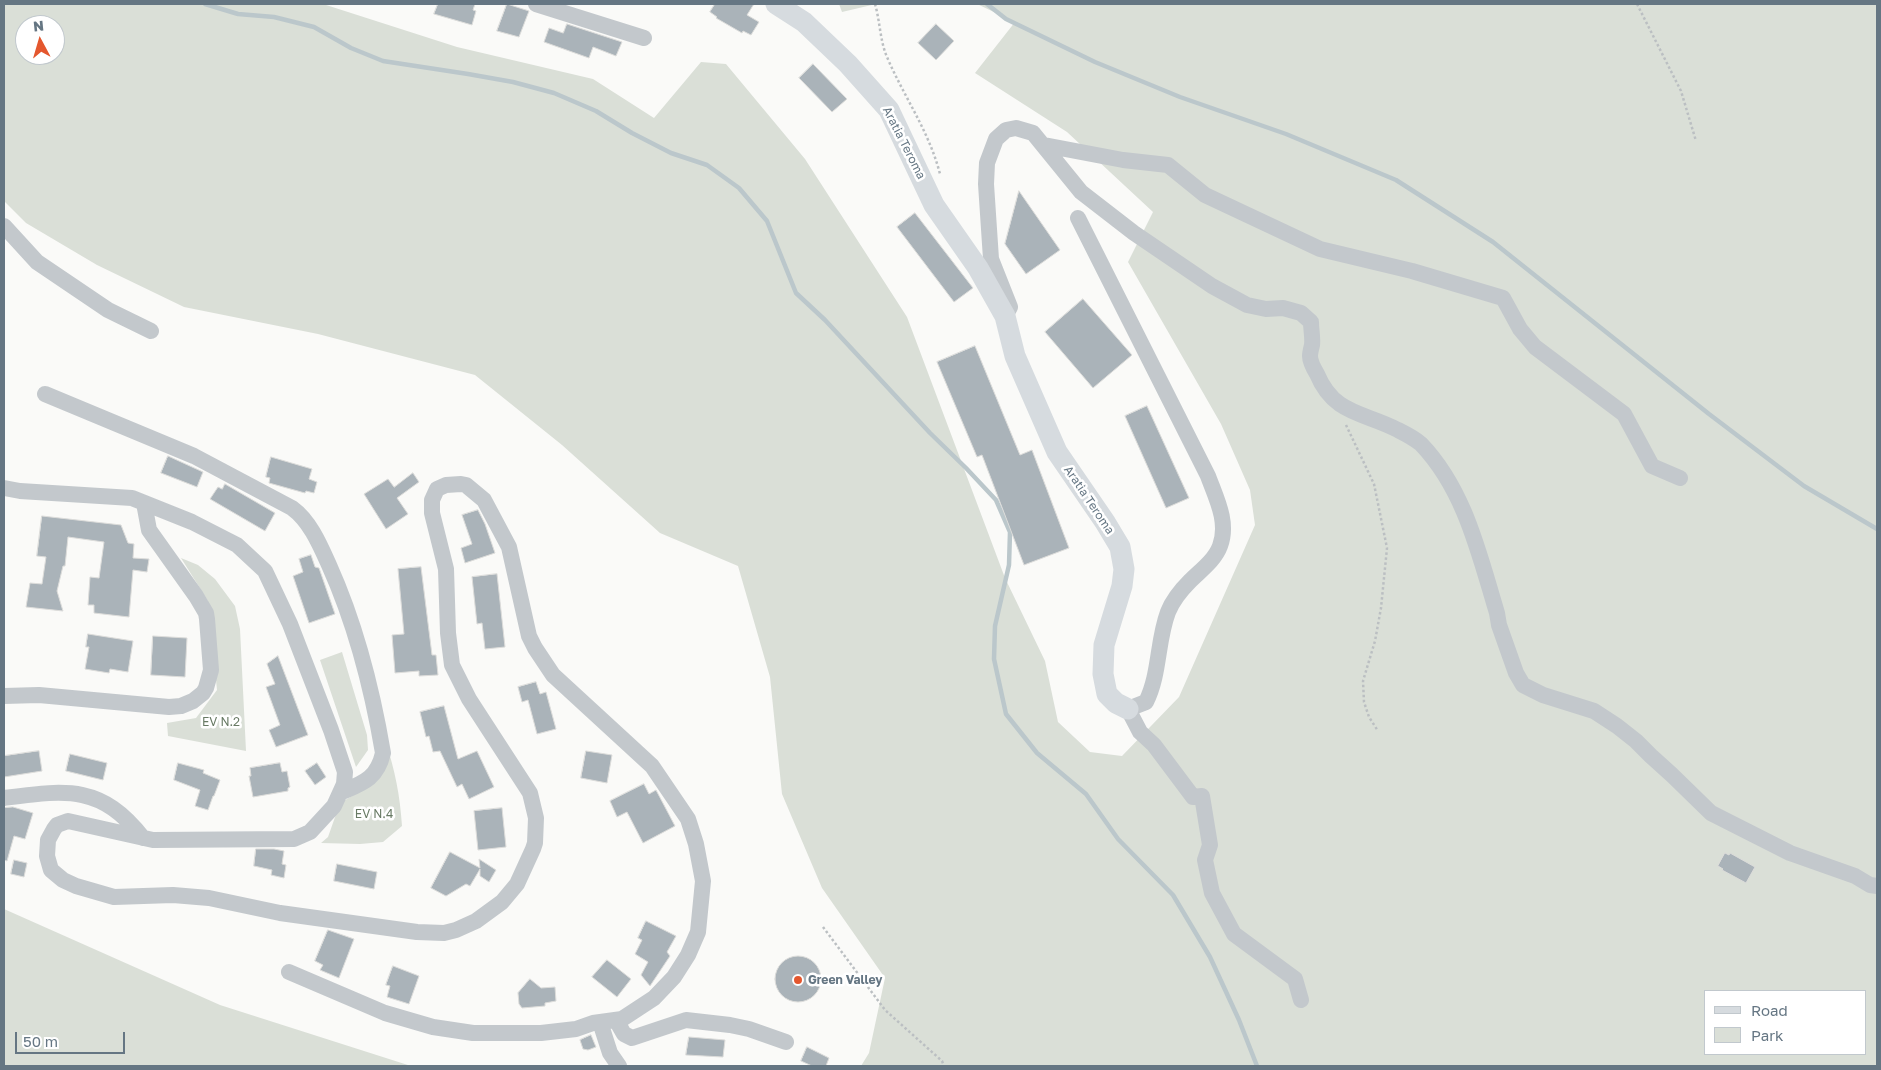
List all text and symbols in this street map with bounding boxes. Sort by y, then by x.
north arrow [15,15,65,65]
text: N [32,17,45,35]
street label: Aratia Teroma [880,104,928,182]
street label: Aratia Teroma [1061,463,1117,537]
park label: EV N.2 [202,715,240,729]
park label: EV N.4 [355,807,393,821]
place label: Green Valley [808,973,882,987]
marker: Green Valley [792,974,804,986]
legend [1704,990,1866,1055]
text: Road [1751,1001,1788,1019]
scale bar [18,1022,128,1054]
text: Park [1751,1026,1783,1044]
text: 50 m [23,1032,58,1050]

